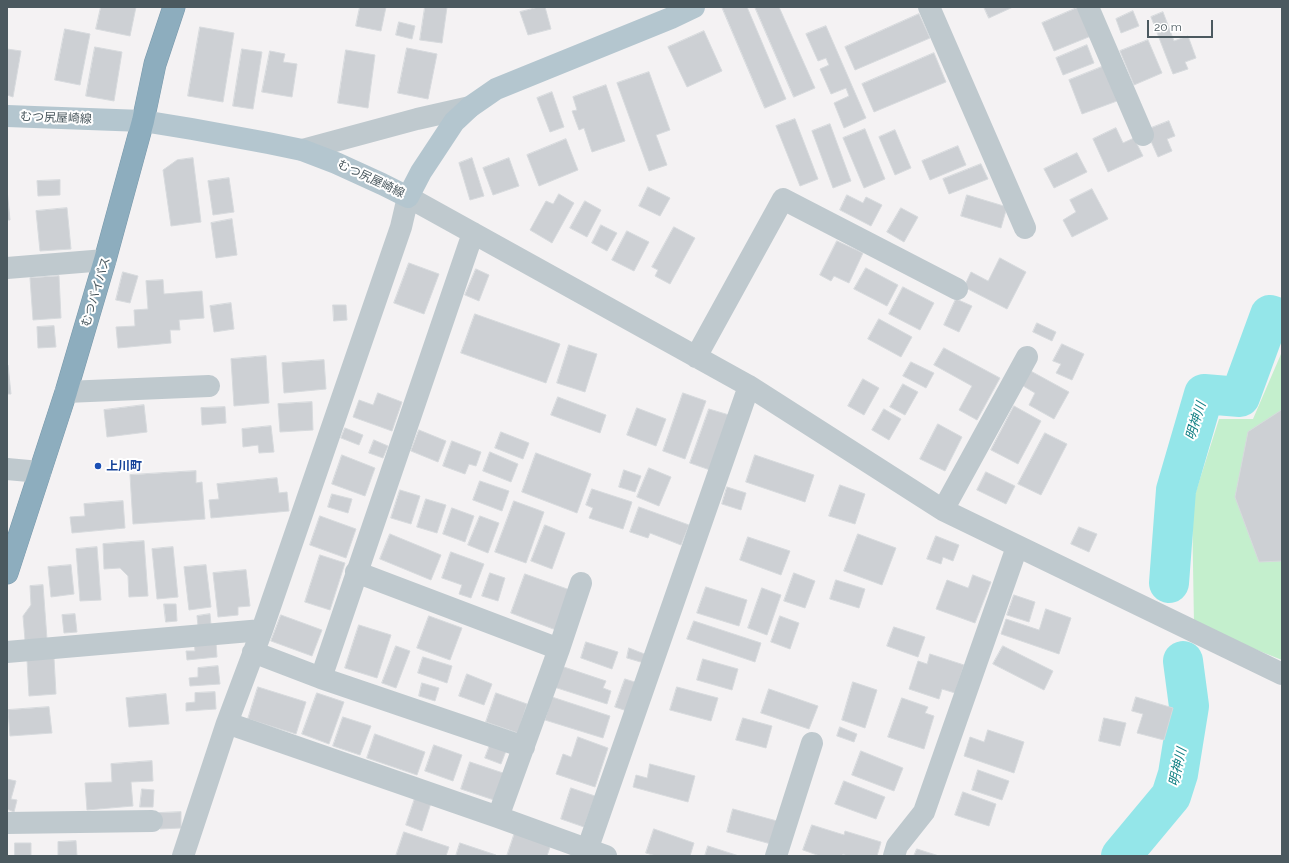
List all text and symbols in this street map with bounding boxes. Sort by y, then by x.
scale bar [1149,12,1215,38]
text: 20 m [1154,20,1182,34]
street label: むつ尻屋崎線 [20,110,92,126]
street label: むつ尻屋崎線 [335,157,407,201]
street label: むつバイパス [79,255,113,329]
water label: 明神川 [1183,400,1209,442]
place label: 上川町 [106,459,142,473]
marker: 上川町 [93,461,103,471]
water label: 明神川 [1166,746,1190,788]

